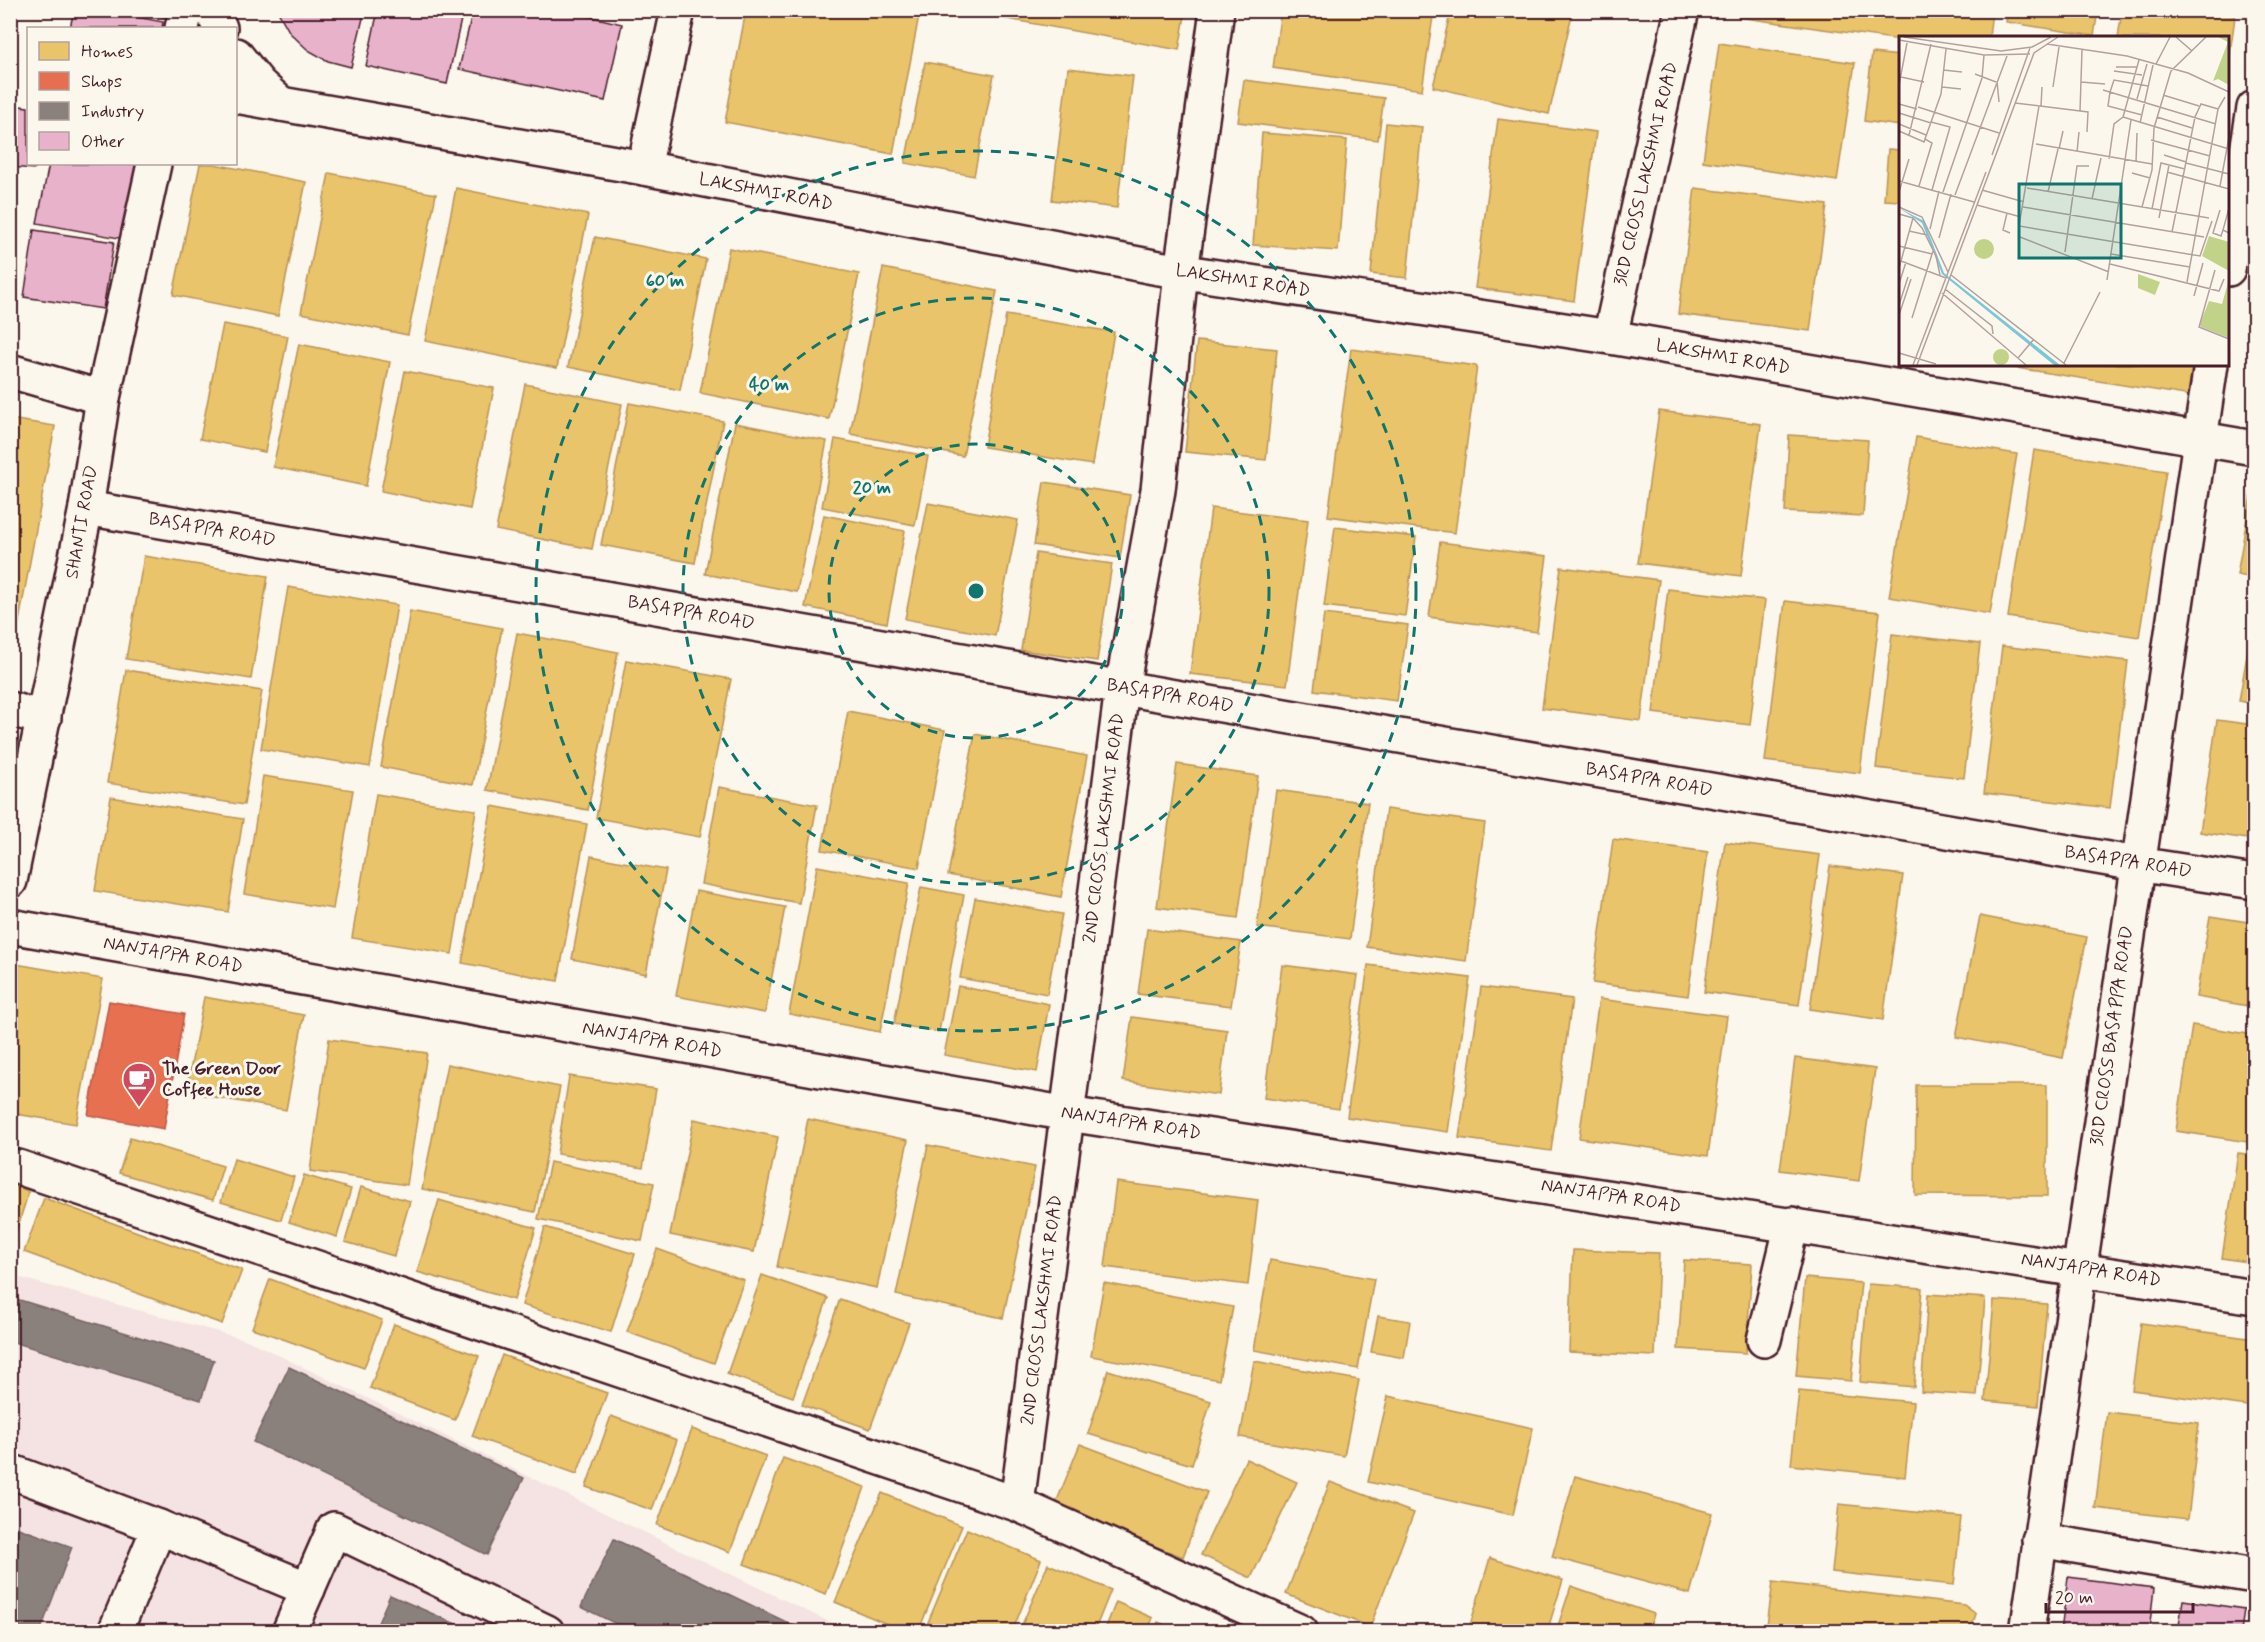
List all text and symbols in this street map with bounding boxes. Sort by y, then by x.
legend [27,27,237,165]
inset map [1899,36,2229,366]
text: Homes [81,40,133,64]
street label: 3RD CROSS LAKSHMI ROAD [1609,60,1683,288]
text: Shops [81,70,122,94]
text: Industry [81,100,144,124]
text: Other [81,130,125,154]
street label: LAKSHMI ROAD [697,167,835,217]
street label: LAKSHMI ROAD [1174,259,1312,303]
text: 60 m [646,269,684,293]
street label: LAKSHMI ROAD [1654,333,1792,381]
text: 40 m [749,373,789,397]
street label: SHANTI ROAD [60,463,104,581]
text: 20 m [853,476,891,500]
street label: BASAPPA ROAD [147,507,277,553]
centre of rings [966,581,986,601]
street label: BASAPPA ROAD [626,590,756,636]
street label: BASAPPA ROAD [1105,673,1235,719]
street label: 2ND CROSS LAKSHMI ROAD [1078,712,1130,944]
street label: BASAPPA ROAD [1584,757,1714,803]
street label: BASAPPA ROAD [2063,840,2193,884]
street label: 3RD CROSS BASAPPA ROAD [2085,924,2139,1148]
street label: NANJAPPA ROAD [101,931,245,979]
street label: NANJAPPA ROAD [580,1016,724,1064]
place label: The Green Door Coffee House [162,1057,281,1102]
cafe icon: The Green Door Coffee House [121,1061,157,1108]
street label: NANJAPPA ROAD [1059,1100,1203,1146]
street label: NANJAPPA ROAD [1539,1173,1683,1219]
street label: 2ND CROSS LAKSHMI ROAD [1016,1194,1068,1426]
street label: NANJAPPA ROAD [2019,1247,2163,1293]
scale bar [2046,1576,2193,1614]
text: 20 m [2055,1586,2093,1610]

